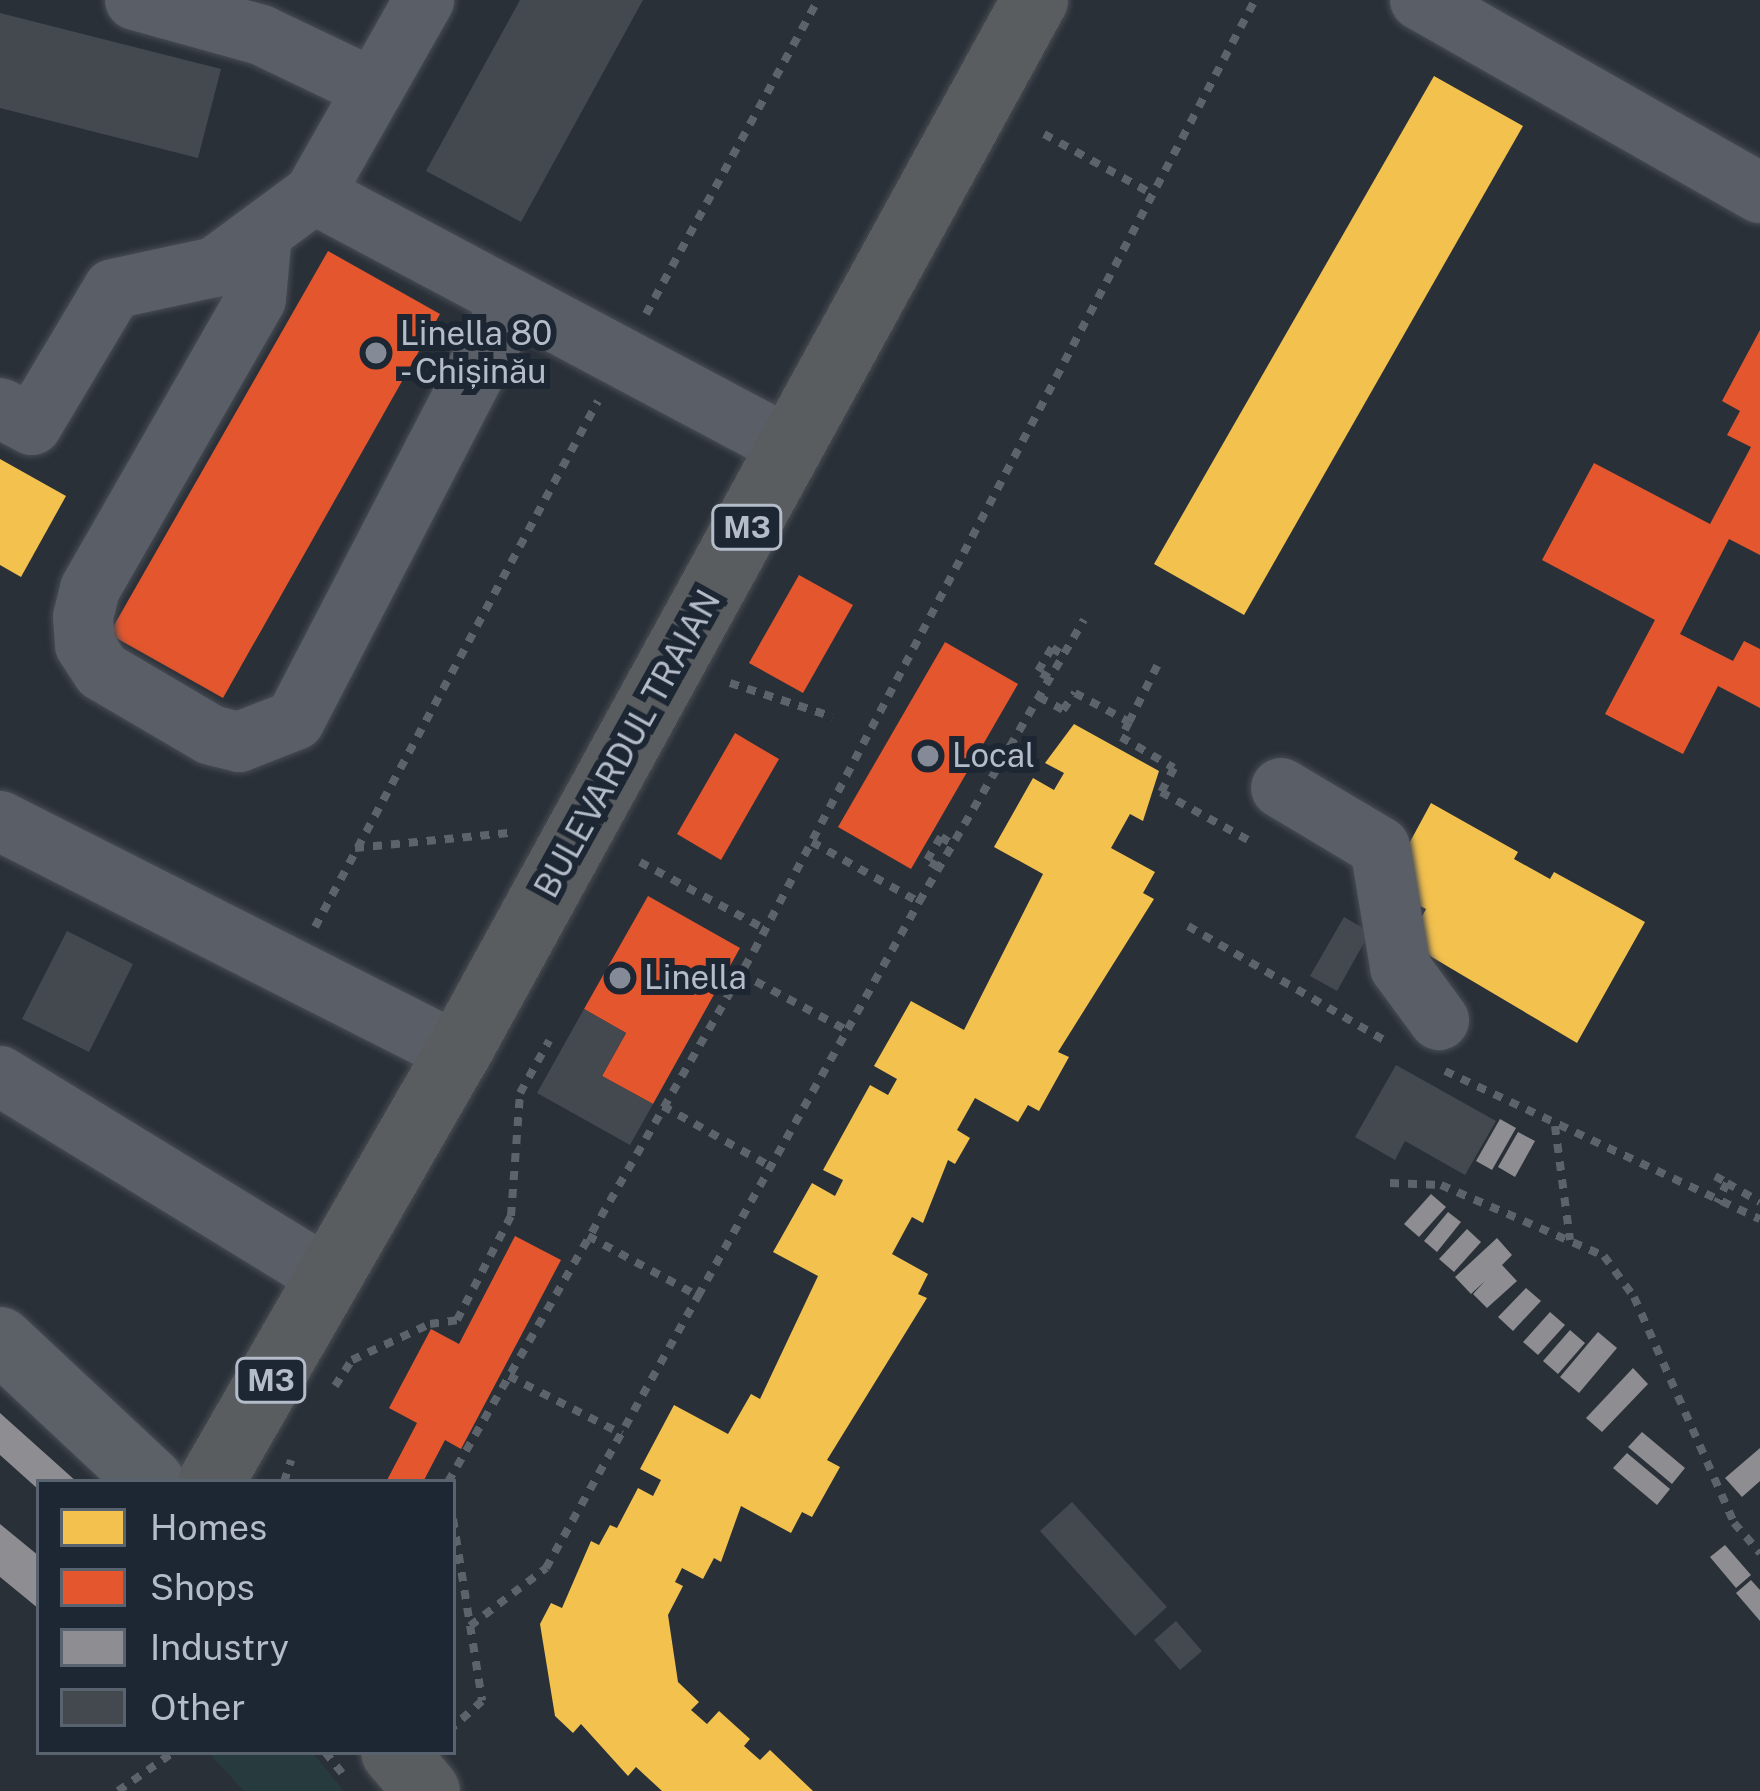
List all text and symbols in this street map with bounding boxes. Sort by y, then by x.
place label: Linella 80 - Chișinău [400,314,552,392]
marker: Linella 80 - Chișinău [363,340,389,366]
road number: M3 [711,503,783,551]
street label: BULEVARDUL TRAIAN [527,583,729,905]
place label: Local [952,736,1035,776]
marker: Local [915,743,941,769]
place label: Linella [644,958,747,998]
marker: Linella [607,965,633,991]
road number: M3 [235,1356,307,1404]
legend [36,1479,456,1755]
text: Homes [150,1506,267,1548]
text: Shops [150,1566,255,1608]
text: Industry [150,1626,289,1668]
text: Other [150,1686,245,1728]

